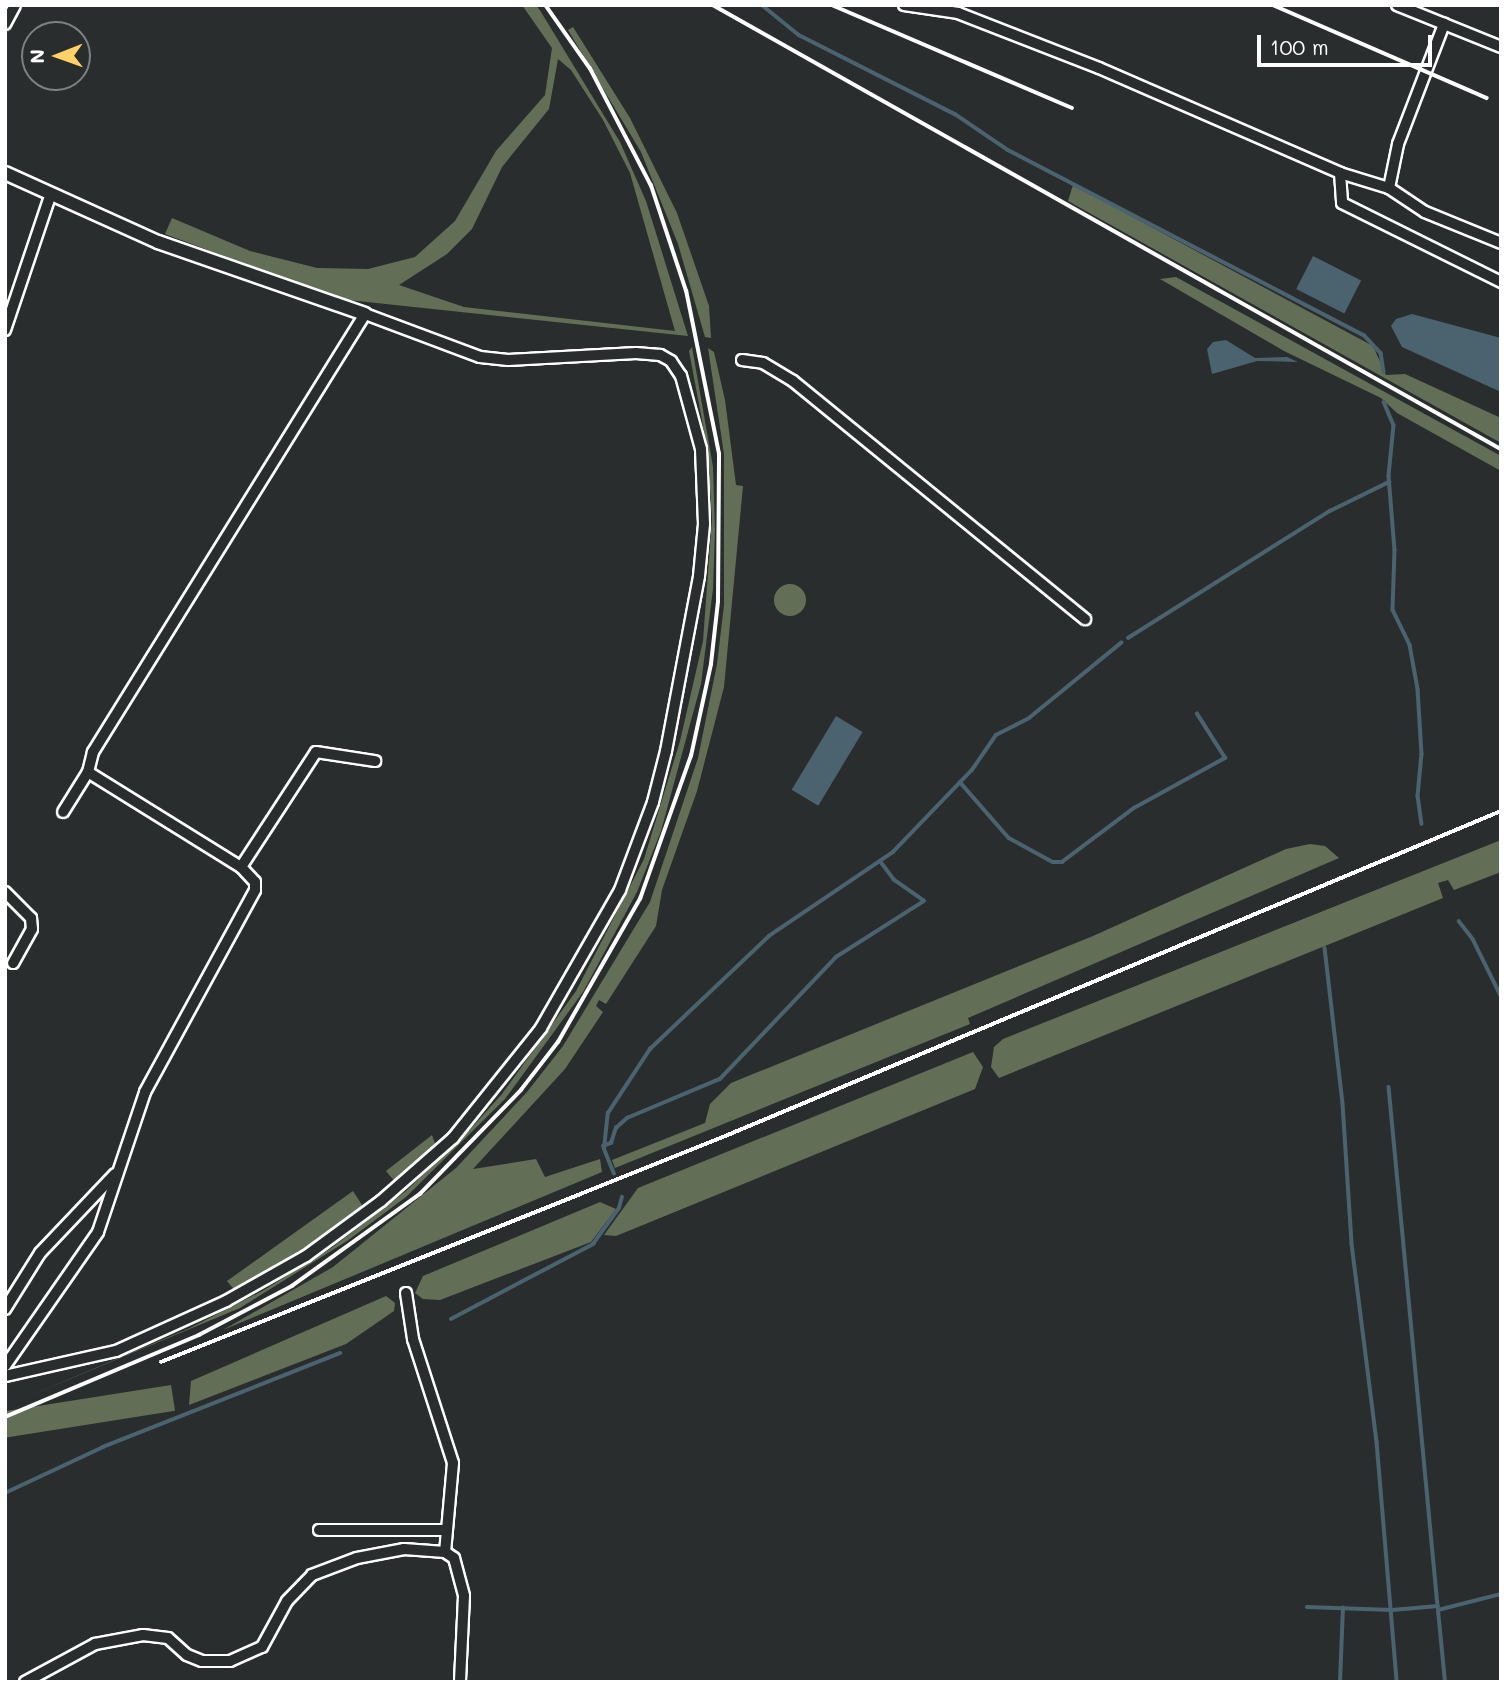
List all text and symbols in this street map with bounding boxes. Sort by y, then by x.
north arrow [21,21,91,91]
scale bar [1261,21,1436,65]
text: 100 m [1270,33,1329,60]
text: N [24,49,49,64]

